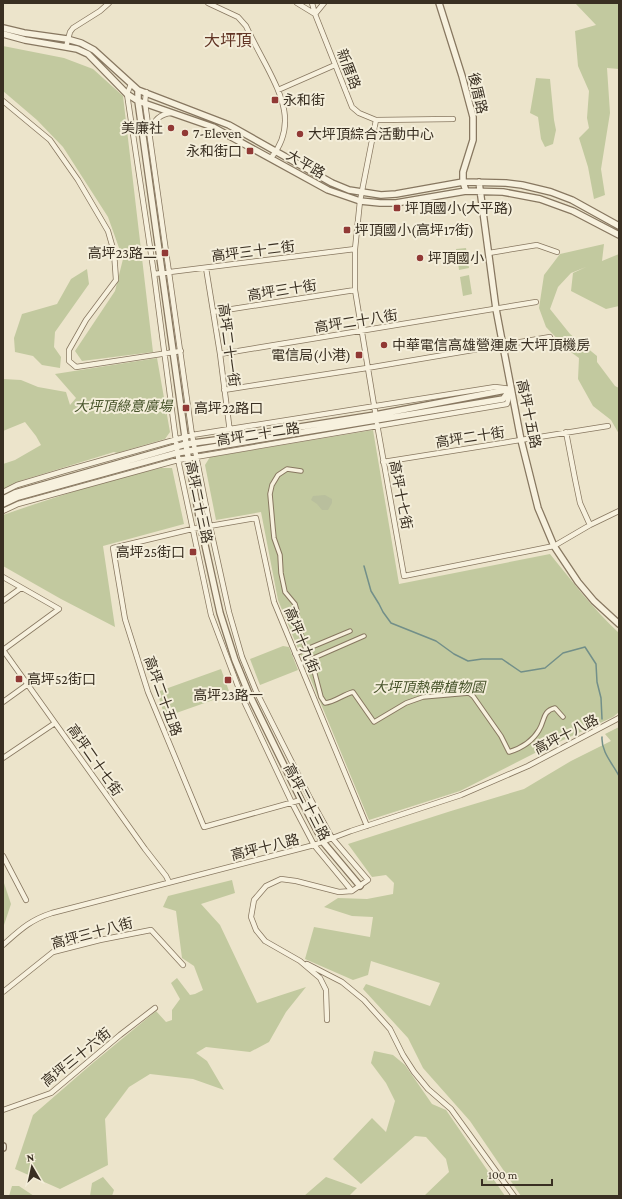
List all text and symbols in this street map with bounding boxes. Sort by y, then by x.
district label: 大坪頂 [204,32,252,49]
street label: 新厝路 [334,47,364,91]
street label: 後厝路 [465,71,491,115]
place label: 永和街 [283,92,325,108]
marker: 永和街 [270,95,280,105]
place label: 美廉社 [121,120,163,136]
marker: 美廉社 [166,123,176,133]
place label: 7-Eleven [193,125,242,141]
place label: 大坪頂綜合活動中心 [308,126,434,142]
marker: 7-Eleven [180,128,190,138]
marker: 大坪頂綜合活動中心 [295,129,305,139]
place label: 永和街口 [186,143,242,159]
marker: 永和街口 [245,146,255,156]
street label: 大平路 [284,147,328,181]
place label: 坪頂國小(大平路) [405,200,513,217]
marker: 坪頂國小(大平路) [392,203,402,213]
place label: 坪頂國小(高坪17街) [355,222,474,239]
marker: 坪頂國小(高坪17街) [342,225,352,235]
street label: 高坪三十二街 [210,238,296,264]
place label: 高坪23路二 [88,245,157,261]
marker: 高坪23路二 [160,248,170,258]
place label: 坪頂國小 [428,250,484,266]
marker: 坪頂國小 [415,253,425,263]
street label: 高坪三十街 [246,277,318,303]
street label: 高坪二十一街 [215,302,243,388]
street label: 高坪二十八街 [313,307,399,335]
place label: 中華電信高雄營運處 大坪頂機房 [392,337,591,353]
marker: 中華電信高雄營運處 大坪頂機房 [379,340,389,350]
place label: 電信局(小港) [271,347,351,364]
marker: 電信局(小港) [354,350,364,360]
street label: 高坪十五路 [514,378,544,450]
park label: 大坪頂綠意廣場 [74,398,174,414]
place label: 高坪22路口 [194,400,263,416]
marker: 高坪22路口 [181,403,191,413]
street label: 高坪二十二路 [215,420,301,448]
street label: 高坪二十街 [434,424,506,450]
street label: 高坪二十三路 [182,459,216,545]
street label: 高坪十七街 [386,459,416,531]
place label: 高坪25街口 [116,544,185,560]
marker: 高坪25街口 [188,547,198,557]
street label: 高坪十九街 [281,605,323,675]
street label: 高坪二十五路 [141,654,185,738]
place label: 高坪52街口 [27,671,96,687]
marker: 高坪52街口 [14,674,24,684]
marker: 高坪23路一 [223,675,233,685]
park label: 大坪頂熱帶植物園 [373,679,487,695]
place label: 高坪23路一 [193,687,263,703]
street label: 高坪十八路 [531,711,601,757]
street label: 高坪二十七街 [64,721,126,799]
street label: 高坪二十三路 [281,761,333,843]
street label: 高坪十八路 [229,831,301,863]
street label: 高坪三十八街 [49,914,135,952]
street label: 高坪三十六街 [38,1024,114,1090]
north arrow [12,1147,52,1187]
text: N [26,1151,36,1164]
scale bar [482,1161,552,1187]
text: 100 m [488,1168,518,1182]

